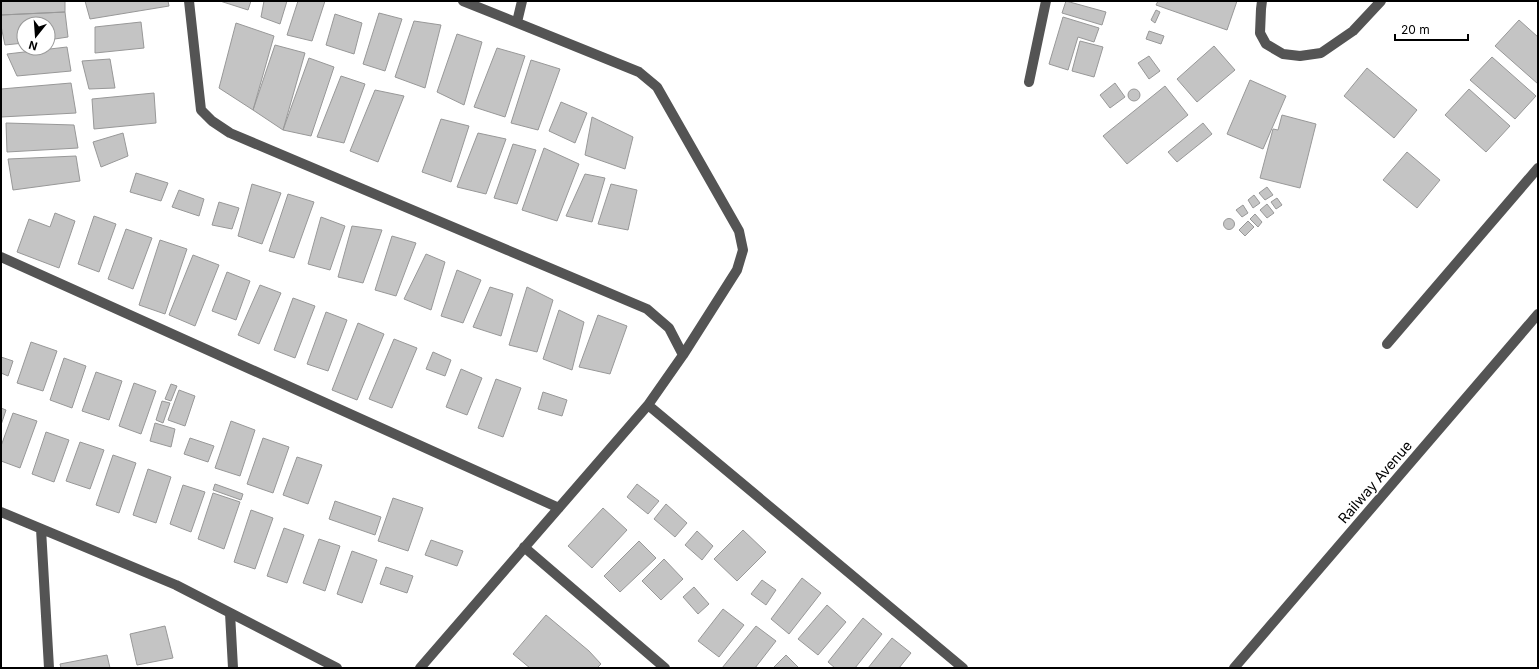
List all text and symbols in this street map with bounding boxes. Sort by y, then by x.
north arrow [16,16,56,56]
scale bar [1395,16,1468,42]
text: 20 m [1401,22,1430,37]
text: N [27,38,39,53]
street label: Railway Avenue [1334,437,1415,526]

